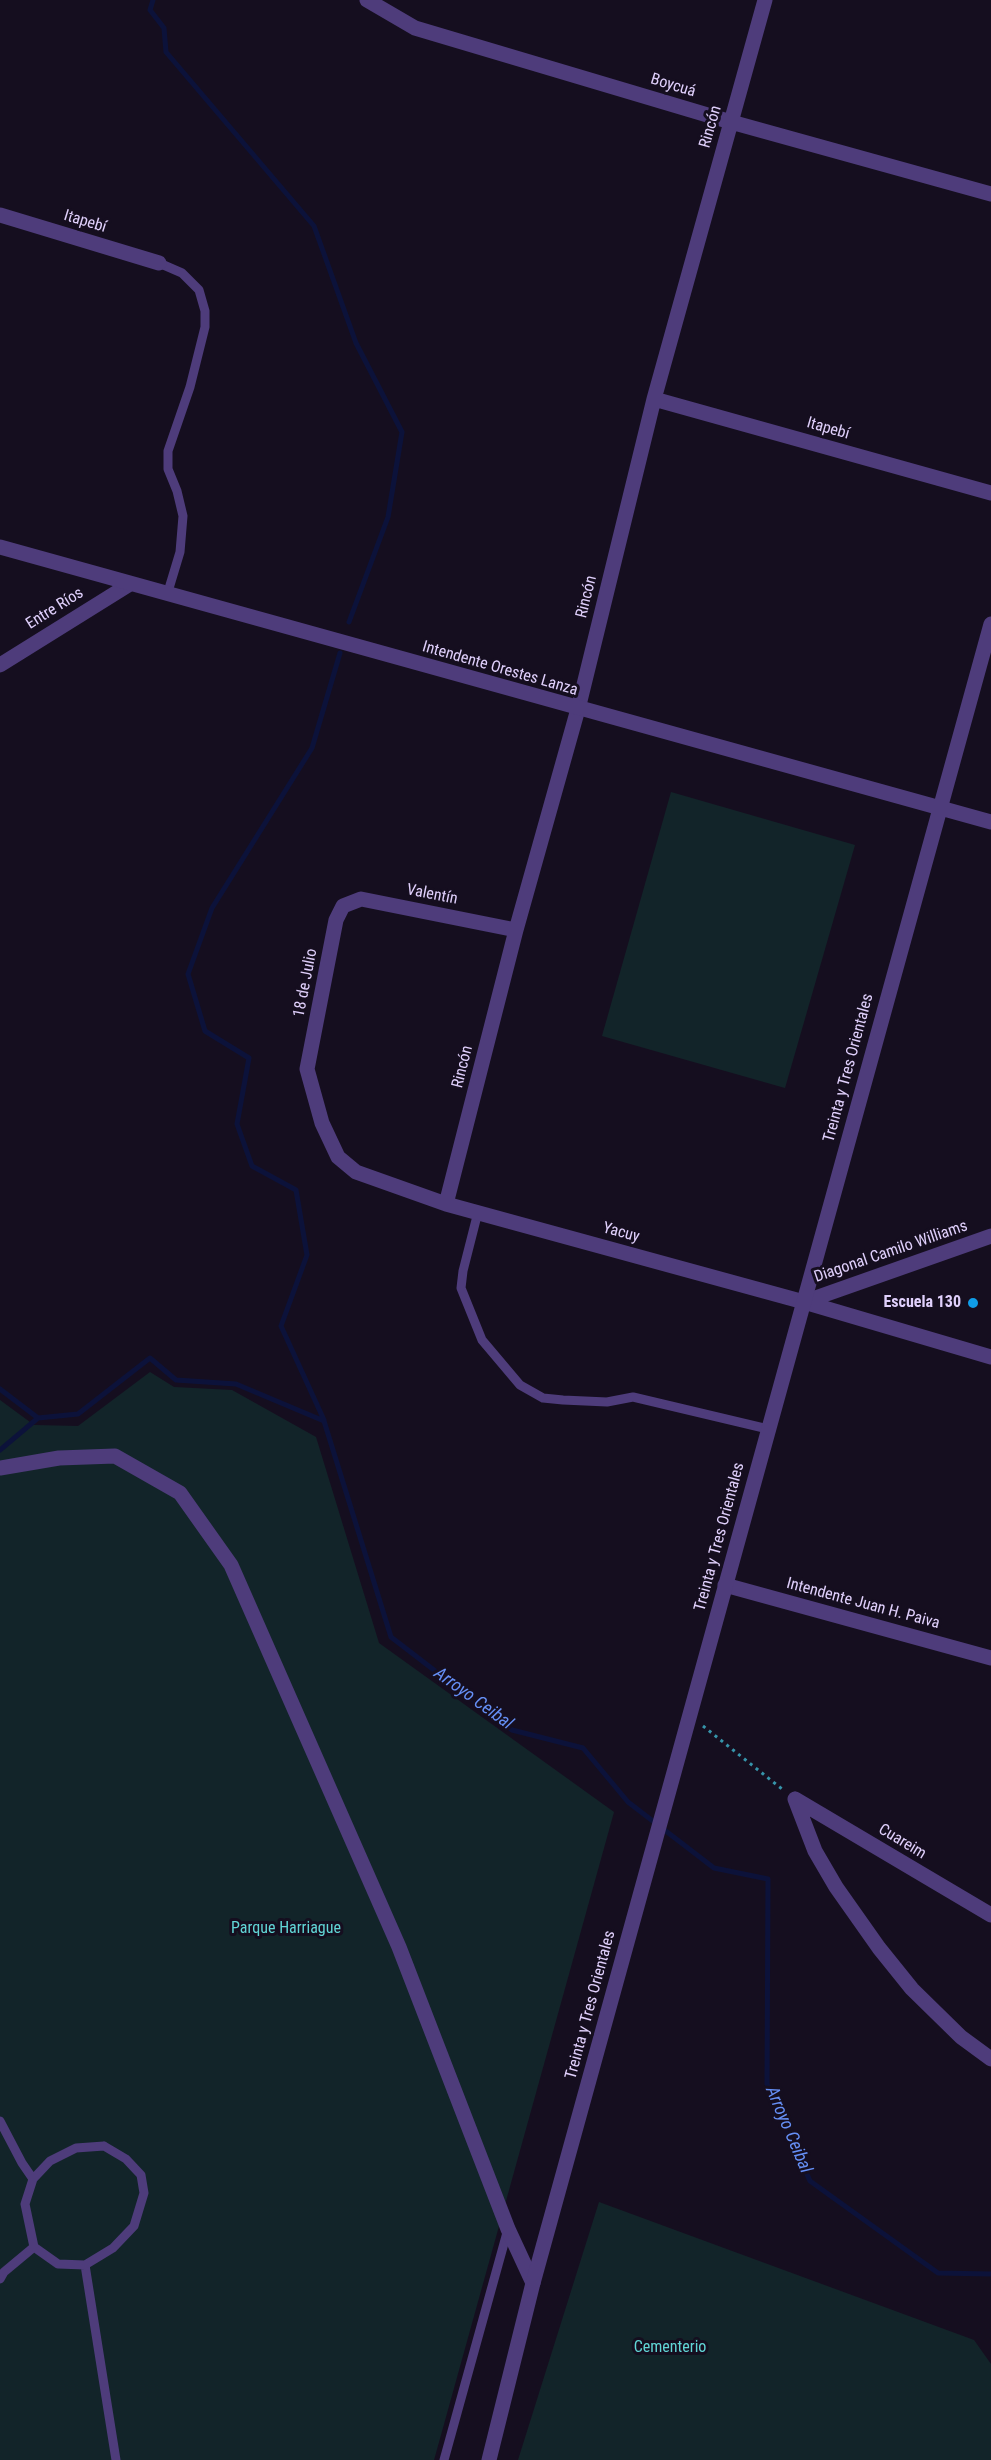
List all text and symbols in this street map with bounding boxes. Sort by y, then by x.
street label: Boycuá [648,70,698,102]
street label: Rincón [696,104,726,150]
street label: Itapebí [61,206,109,238]
street label: Itapebí [804,414,852,444]
street label: Rincón [572,574,602,620]
street label: Entre Ríos [23,584,87,634]
street label: Intendente Orestes Lanza [420,638,580,700]
street label: Valentín [405,881,459,909]
street label: 18 de Julio [290,947,322,1019]
street label: Treinta y Tres Orientales [820,992,878,1144]
street label: Rincón [448,1044,478,1090]
street label: Diagonal Camilo Williams [812,1217,970,1287]
street label: Yacuy [601,1219,641,1247]
place label: Escuela 130 [883,1293,961,1313]
marker: Escuela 130 [966,1296,980,1310]
street label: Treinta y Tres Orientales [691,1461,749,1613]
street label: Intendente Juan H. Paiva [784,1574,942,1634]
water label: Arroyo Ceibal [429,1663,517,1735]
street label: Cuareim [875,1820,929,1864]
park label: Parque Harriague [231,1919,341,1939]
street label: Treinta y Tres Orientales [562,1929,620,2081]
water label: Arroyo Ceibal [760,2083,816,2177]
park label: Cementerio [634,2338,706,2358]

